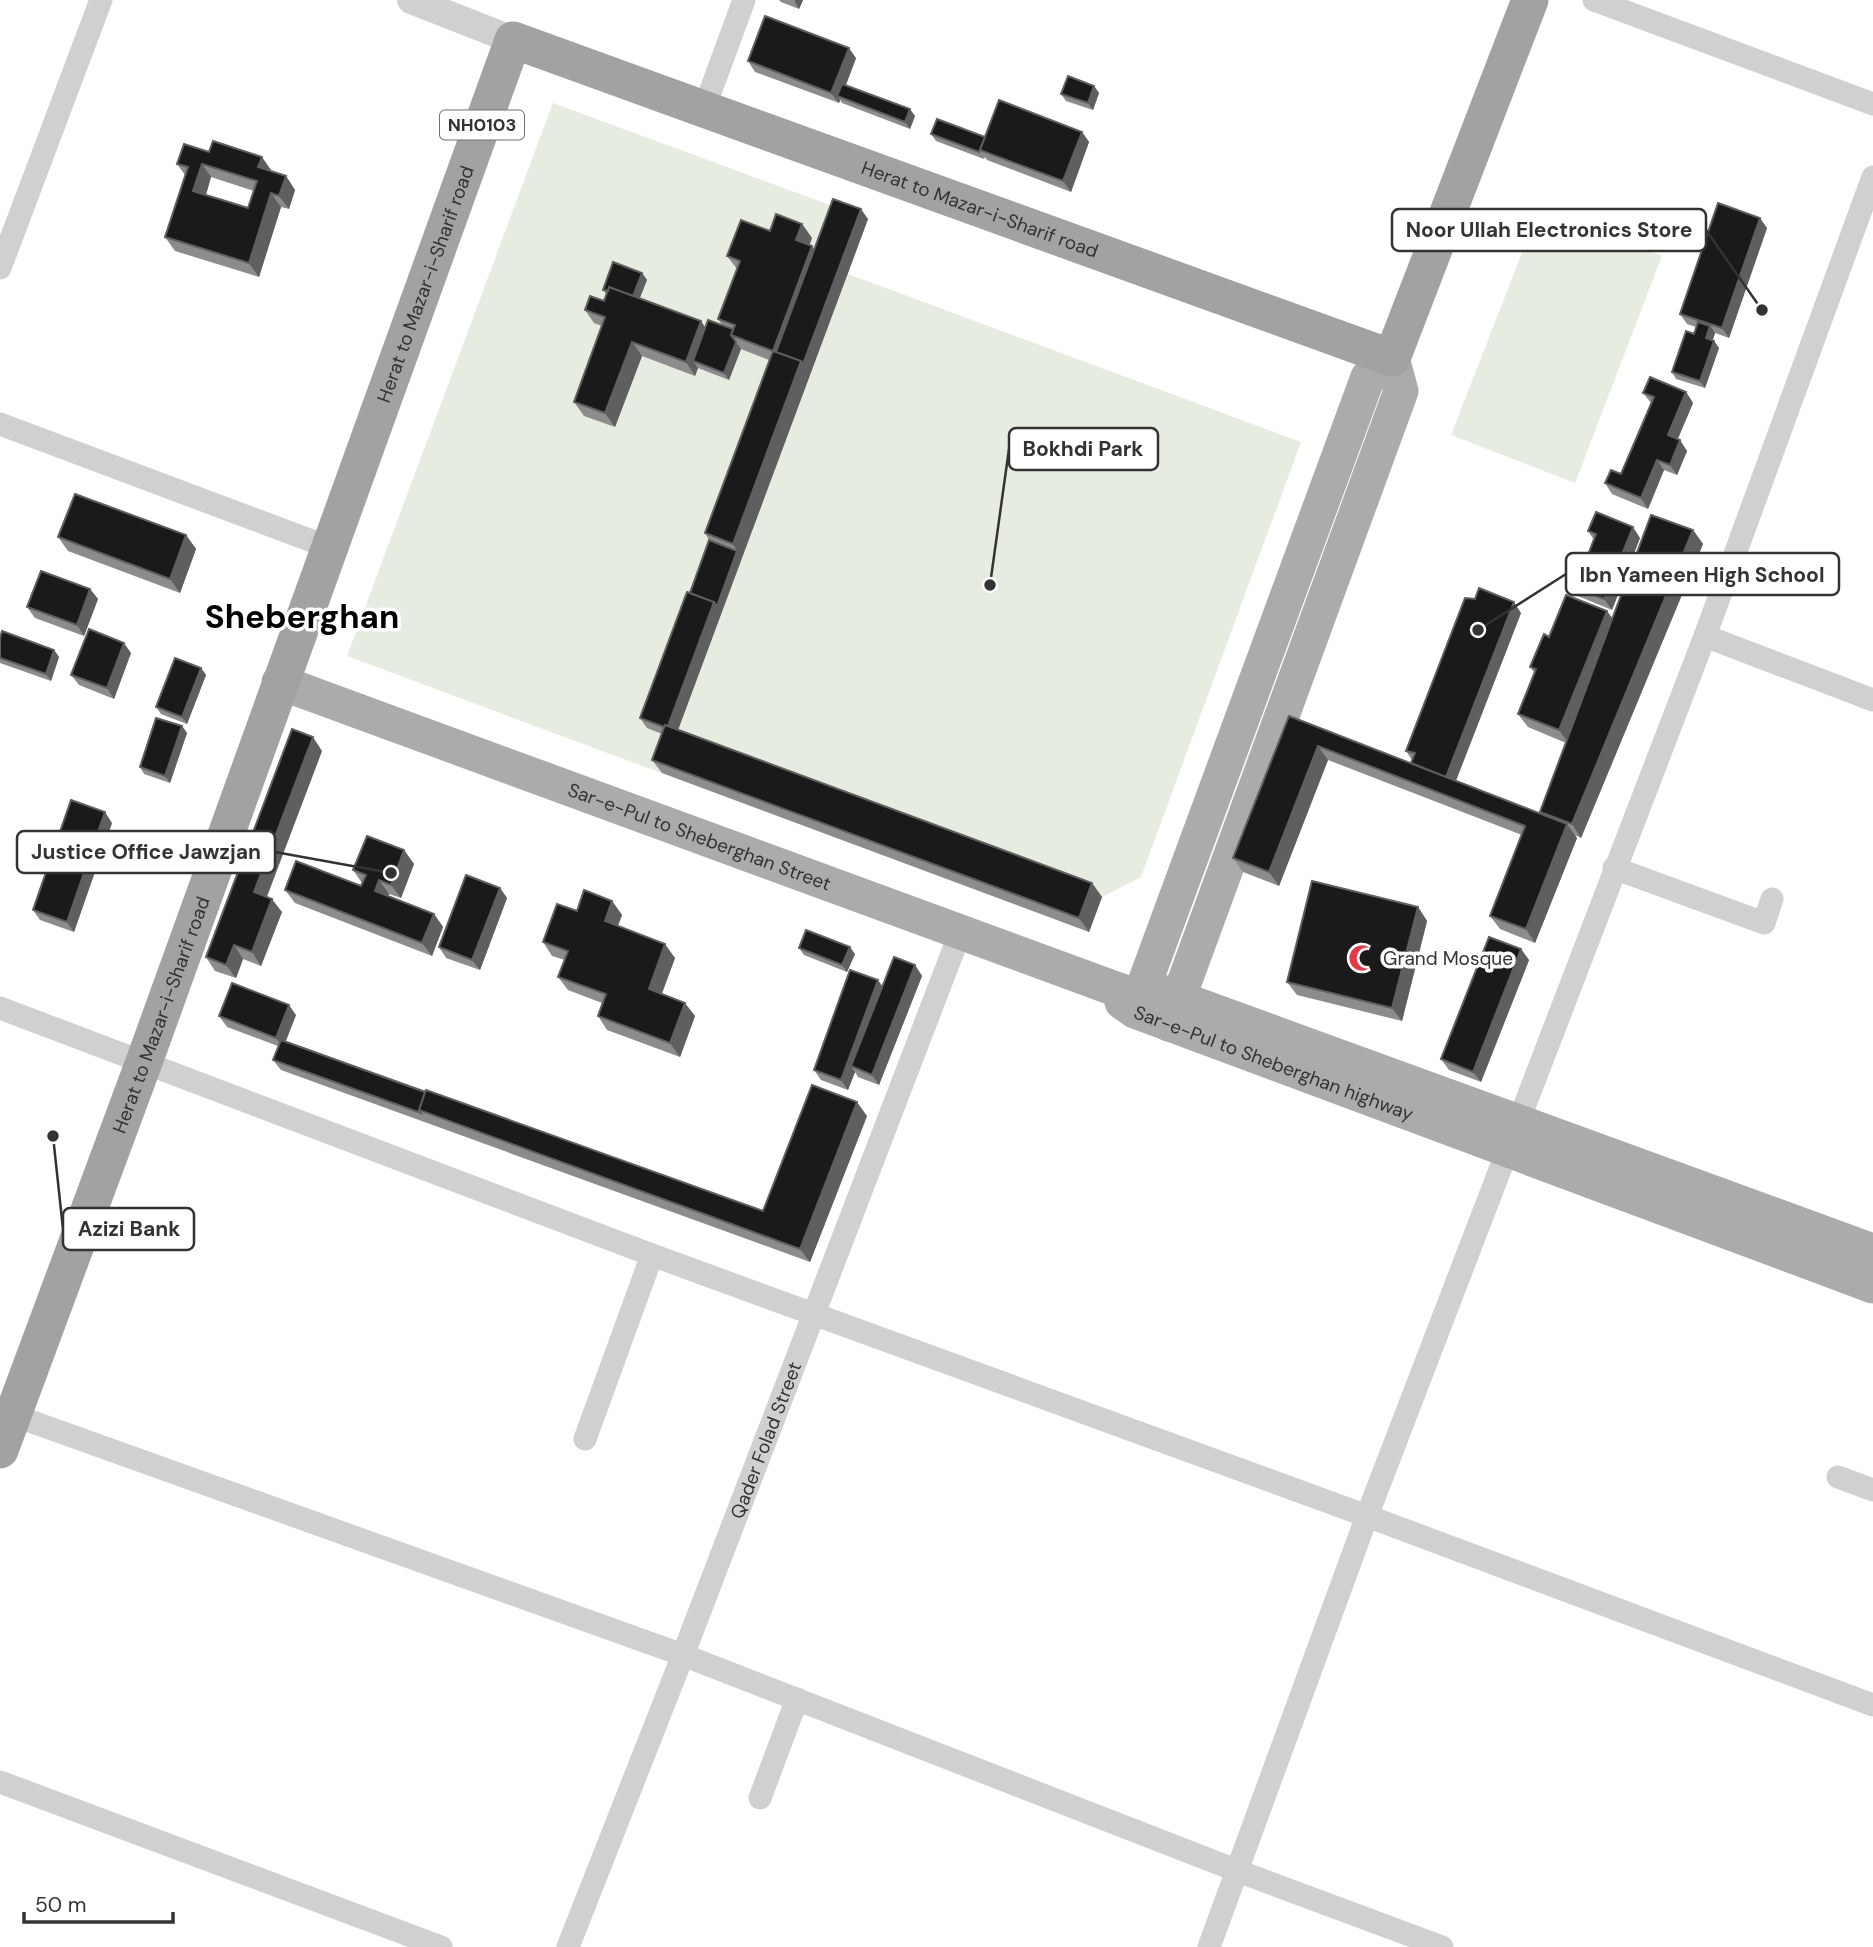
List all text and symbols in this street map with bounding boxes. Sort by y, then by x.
road number: NH0103 [440,110,524,140]
street label: Herat to Mazar-i-Sharif road [858,155,1102,263]
street label: Herat to Mazar-i-Sharif road [371,162,479,406]
callout: Noor Ullah Electronics Store [1392,209,1706,251]
text: Noor Ullah Electronics Store [1406,216,1692,244]
callout: Bokhdi Park [1009,428,1158,470]
text: Bokhdi Park [1022,435,1144,463]
callout: Ibn Yameen High School [1566,553,1839,595]
text: Ibn Yameen High School [1579,561,1825,589]
district label: Sheberghan [205,595,399,638]
street label: Sar-e-Pul to Sheberghan Street [565,777,835,896]
callout: Justice Office Jawzjan [17,831,275,873]
text: Justice Office Jawzjan [31,838,261,866]
street label: Herat to Mazar-i-Sharif road [106,893,215,1137]
mosque icon: Grand Mosque [1347,943,1377,973]
place label: Grand Mosque [1383,946,1513,971]
street label: Sar-e-Pul to Sheberghan highway [1131,999,1418,1126]
callout: Azizi Bank [63,1208,194,1250]
text: Azizi Bank [78,1215,180,1243]
street label: Qader Folad Street [724,1358,807,1522]
scale bar [24,1881,173,1925]
text: 50 m [35,1891,86,1919]

